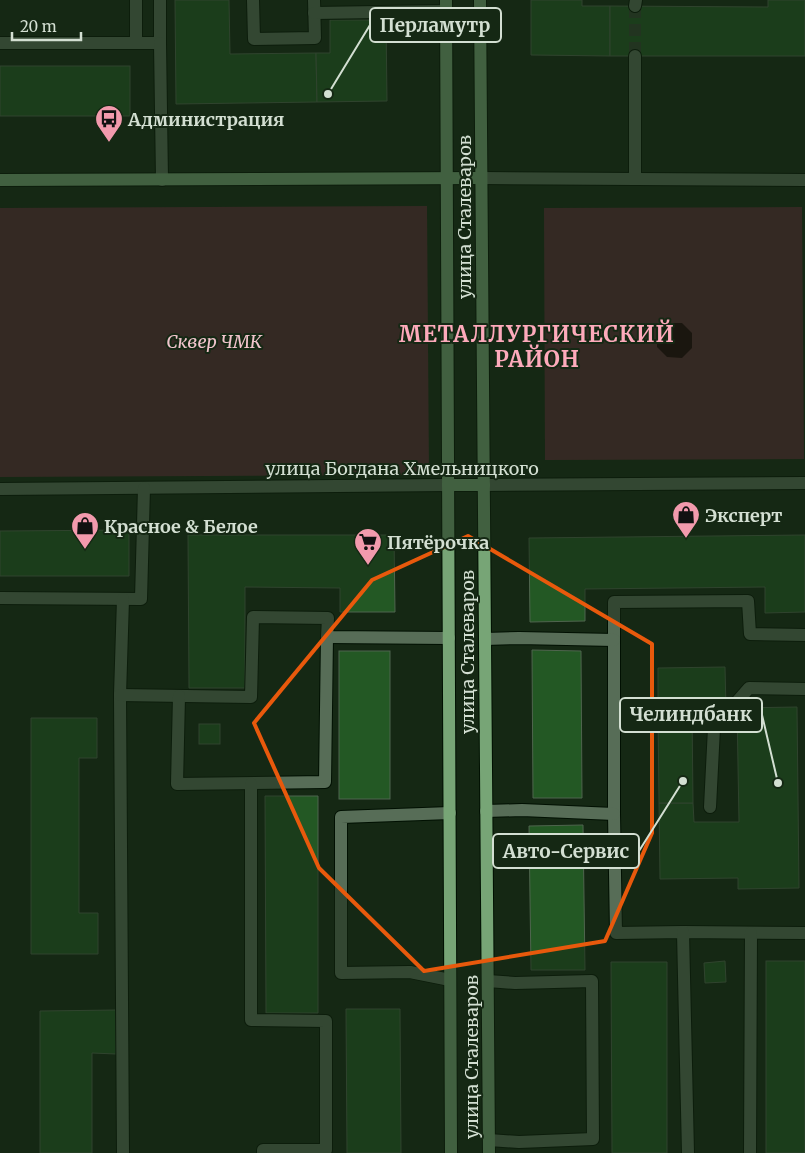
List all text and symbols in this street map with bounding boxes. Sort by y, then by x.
callout: Перламутр [370,8,501,42]
scale bar [12,10,81,42]
text: Перламутр [380,13,490,37]
text: 20 m [20,17,57,36]
bus stop icon: Администрация [94,104,124,143]
place label: Администрация [127,108,284,131]
street label: улица Сталеваров [453,135,476,299]
district label: МЕТАЛЛУРГИЧЕСКИЙ РАЙОН [399,319,675,373]
park label: Сквер ЧМК [166,330,263,353]
street label: улица Богдана Хмельницкого [265,457,539,480]
shop icon: Эксперт [671,500,701,539]
place label: Эксперт [705,504,782,527]
shop icon: Красное & Белое [70,511,100,550]
place label: Красное & Белое [104,515,258,538]
supermarket icon: Пятёрочка [353,527,383,566]
place label: Пятёрочка [387,531,489,554]
street label: улица Сталеваров [456,570,479,734]
callout: Челиндбанк [620,698,762,732]
text: Челиндбанк [630,702,753,726]
callout: Авто-Сервис [493,834,639,868]
text: Авто-Сервис [502,839,630,863]
street label: улица Сталеваров [460,975,483,1139]

